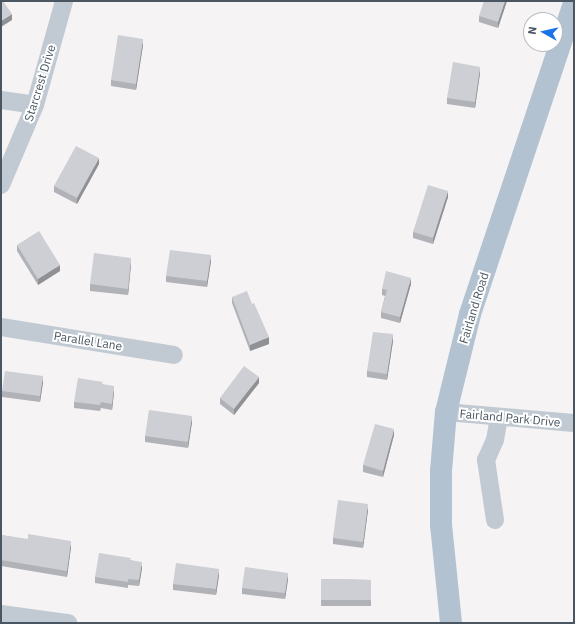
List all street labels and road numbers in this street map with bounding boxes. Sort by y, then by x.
street label: Starcrest Drive [21,43,59,123]
street label: Fairland Road [456,271,492,345]
street label: Parallel Lane [53,328,123,354]
street label: Fairland Park Drive [459,406,561,430]

